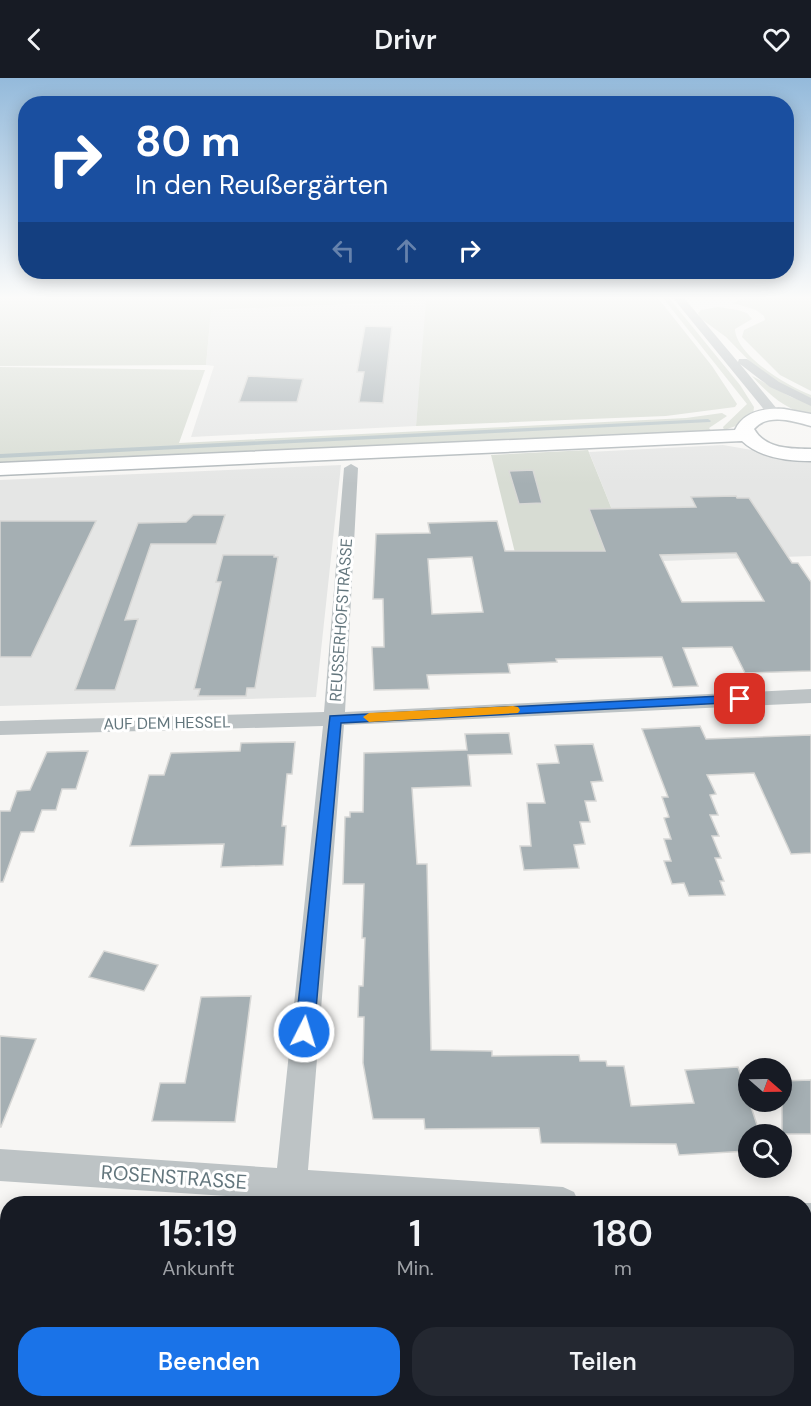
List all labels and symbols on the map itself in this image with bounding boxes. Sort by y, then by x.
street label: REUSSERHOFSTRASSE [325,538,357,702]
pin [714,673,765,724]
street label: AUF DEM HESSEL [103,711,231,735]
position arrow [272,1000,336,1064]
north arrow [738,1058,792,1112]
street label: ROSENSTRASSE [100,1159,248,1195]

